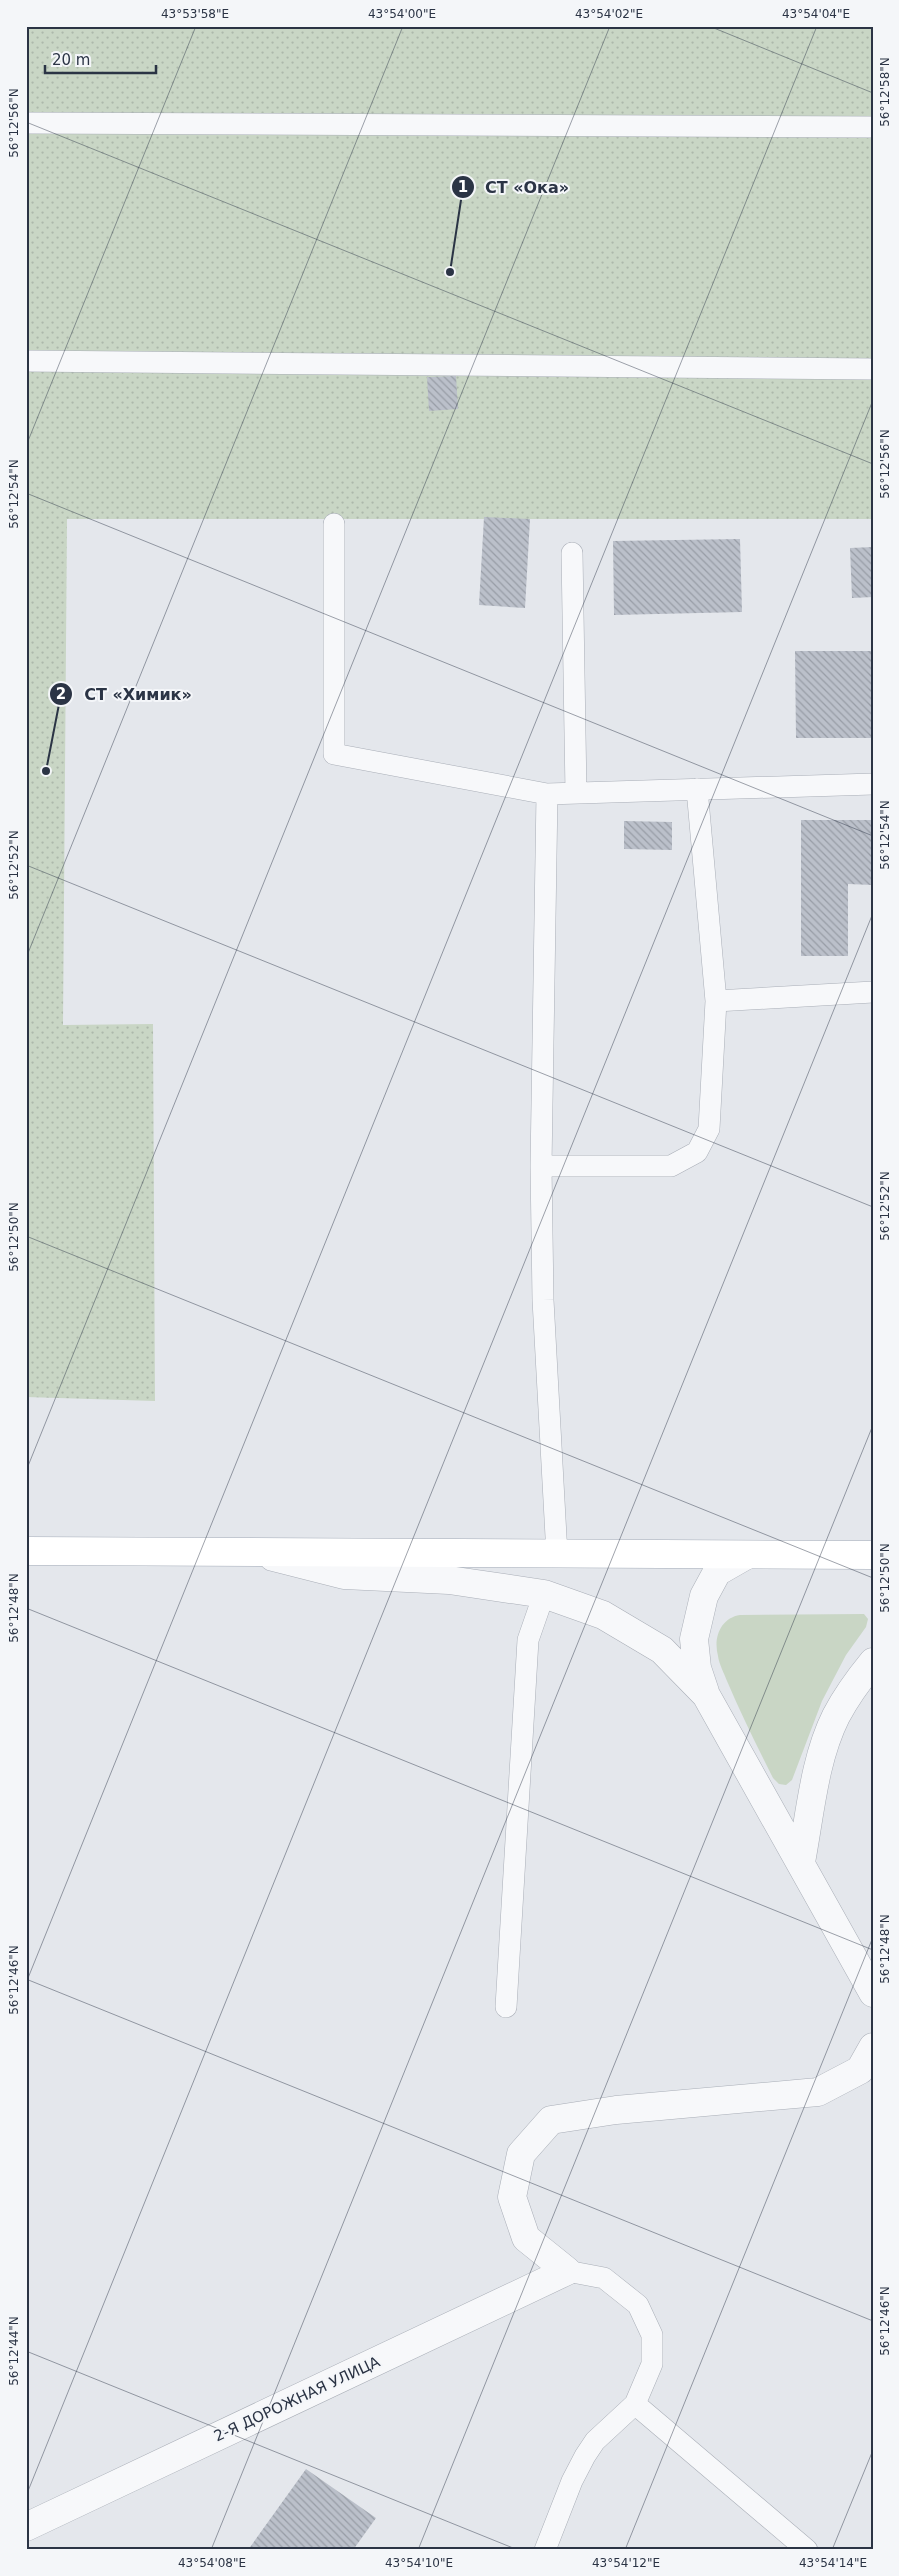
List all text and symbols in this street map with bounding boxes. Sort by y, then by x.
text: 43°53'58"E [161,7,229,21]
text: 43°54'00"E [368,7,436,21]
text: 43°54'02"E [575,7,643,21]
text: 43°54'04"E [782,7,850,21]
scale bar [45,42,156,74]
text: 20 m [52,51,90,69]
text: 56°12'58"N [878,57,892,127]
text: 56°12'56"N [7,88,21,158]
callout: СТ «Ока» [450,171,579,202]
text: 1 [458,178,468,196]
text: СТ «Ока» [485,178,569,197]
text: 56°12'56"N [878,429,892,499]
text: 56°12'54"N [7,459,21,529]
callout: СТ «Химик» [49,679,201,710]
text: 2 [56,685,66,703]
text: СТ «Химик» [84,685,192,704]
text: 56°12'54"N [878,800,892,870]
text: 56°12'52"N [7,830,21,900]
text: 56°12'52"N [878,1171,892,1241]
text: 56°12'50"N [7,1202,21,1272]
text: 56°12'50"N [878,1543,892,1613]
text: 56°12'48"N [7,1573,21,1643]
text: 56°12'48"N [878,1914,892,1984]
text: 56°12'46"N [7,1945,21,2015]
text: 56°12'46"N [878,2286,892,2356]
text: 56°12'44"N [7,2316,21,2386]
street label: 2-Я ДОРОЖНАЯ УЛИЦА [211,2352,383,2445]
text: 43°54'08"E [178,2556,246,2570]
text: 43°54'10"E [385,2556,453,2570]
text: 43°54'12"E [592,2556,660,2570]
text: 43°54'14"E [799,2556,867,2570]

